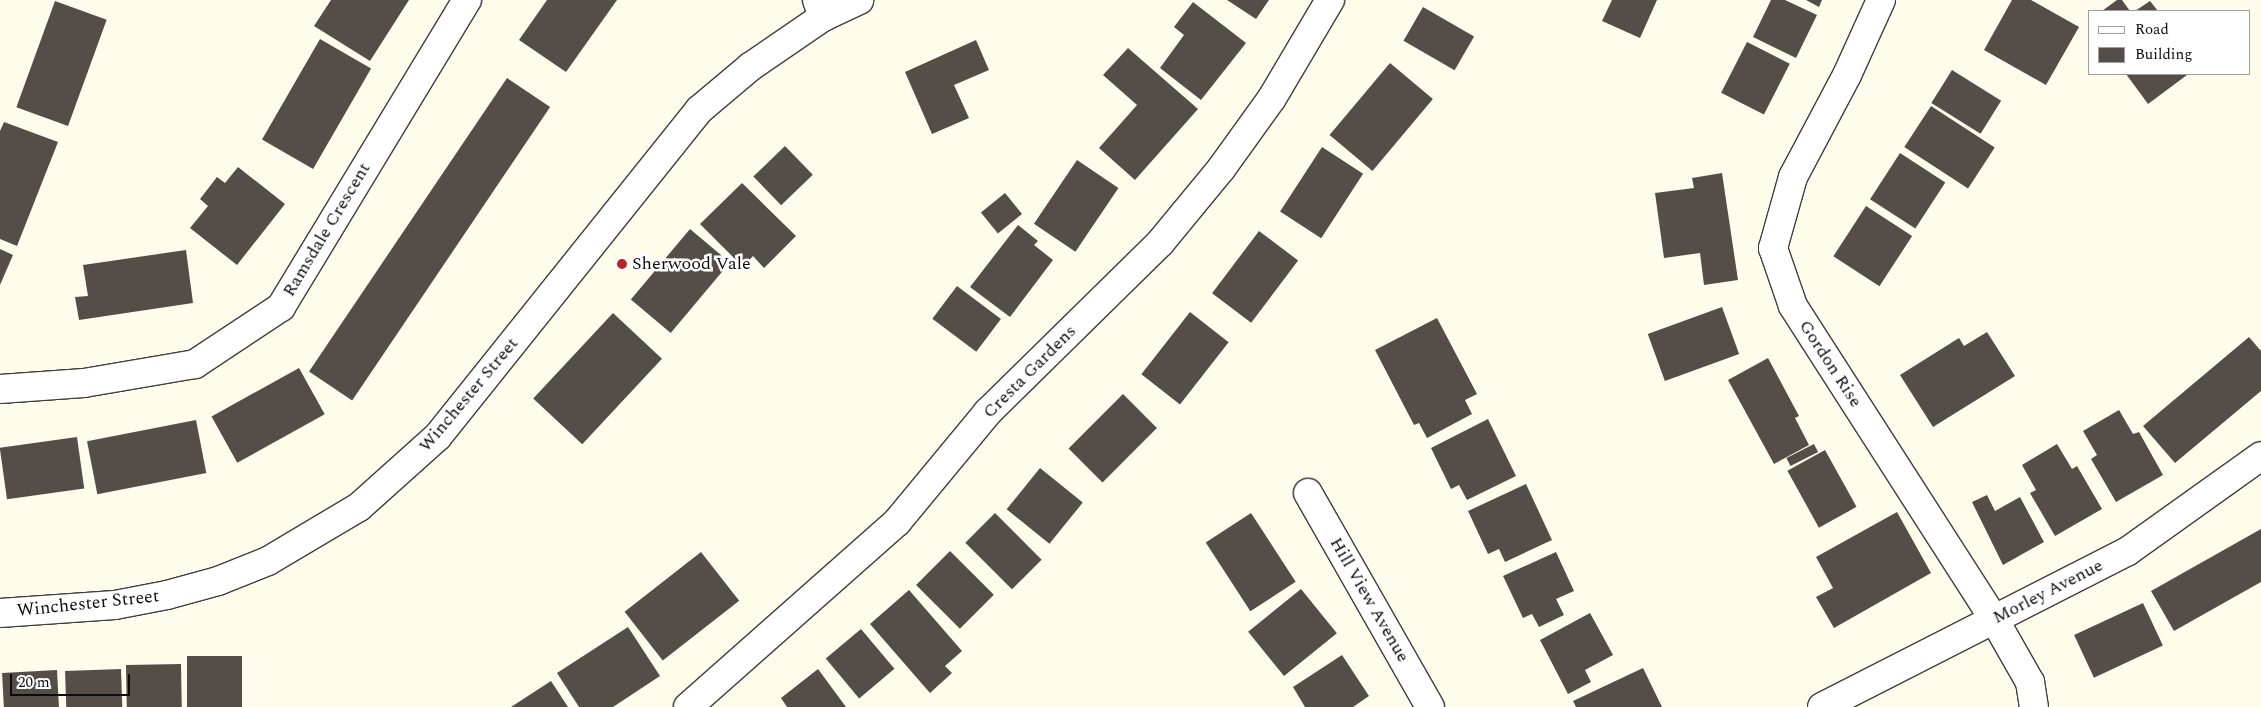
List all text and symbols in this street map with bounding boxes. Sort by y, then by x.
legend [2088,10,2251,75]
text: Road [2135,18,2169,41]
text: Building [2135,43,2192,66]
street label: Ramsdale Crescent [279,159,375,301]
place label: Sherwood Vale [632,253,751,275]
marker: Sherwood Vale [616,258,628,270]
street label: Gordon Rise [1794,316,1866,412]
street label: Cresta Gardens [979,321,1081,423]
street label: Winchester Street [415,333,523,457]
street label: Hill View Avenue [1325,534,1413,666]
street label: Morley Avenue [1989,555,2107,629]
street label: Winchester Street [16,586,160,622]
scale bar [12,664,132,696]
text: 20 m [18,671,50,694]

